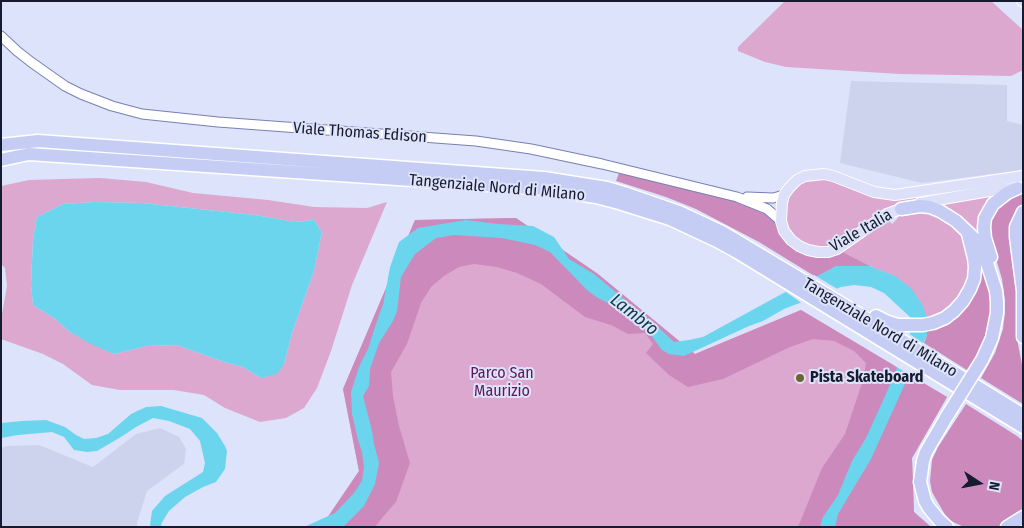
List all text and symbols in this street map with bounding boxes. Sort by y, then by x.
street label: Viale Thomas Edison [292,119,428,147]
street label: Tangenziale Nord di Milano [408,171,586,205]
street label: Viale Italia [826,205,896,257]
street label: Tangenziale Nord di Milano [799,274,961,382]
water label: Lambro [606,289,662,341]
park label: Parco San Maurizio [470,364,534,402]
place label: Pista Skateboard [810,368,923,388]
marker: Pista Skateboard [794,372,806,384]
north arrow [954,458,1004,508]
text: N [985,480,1003,492]

